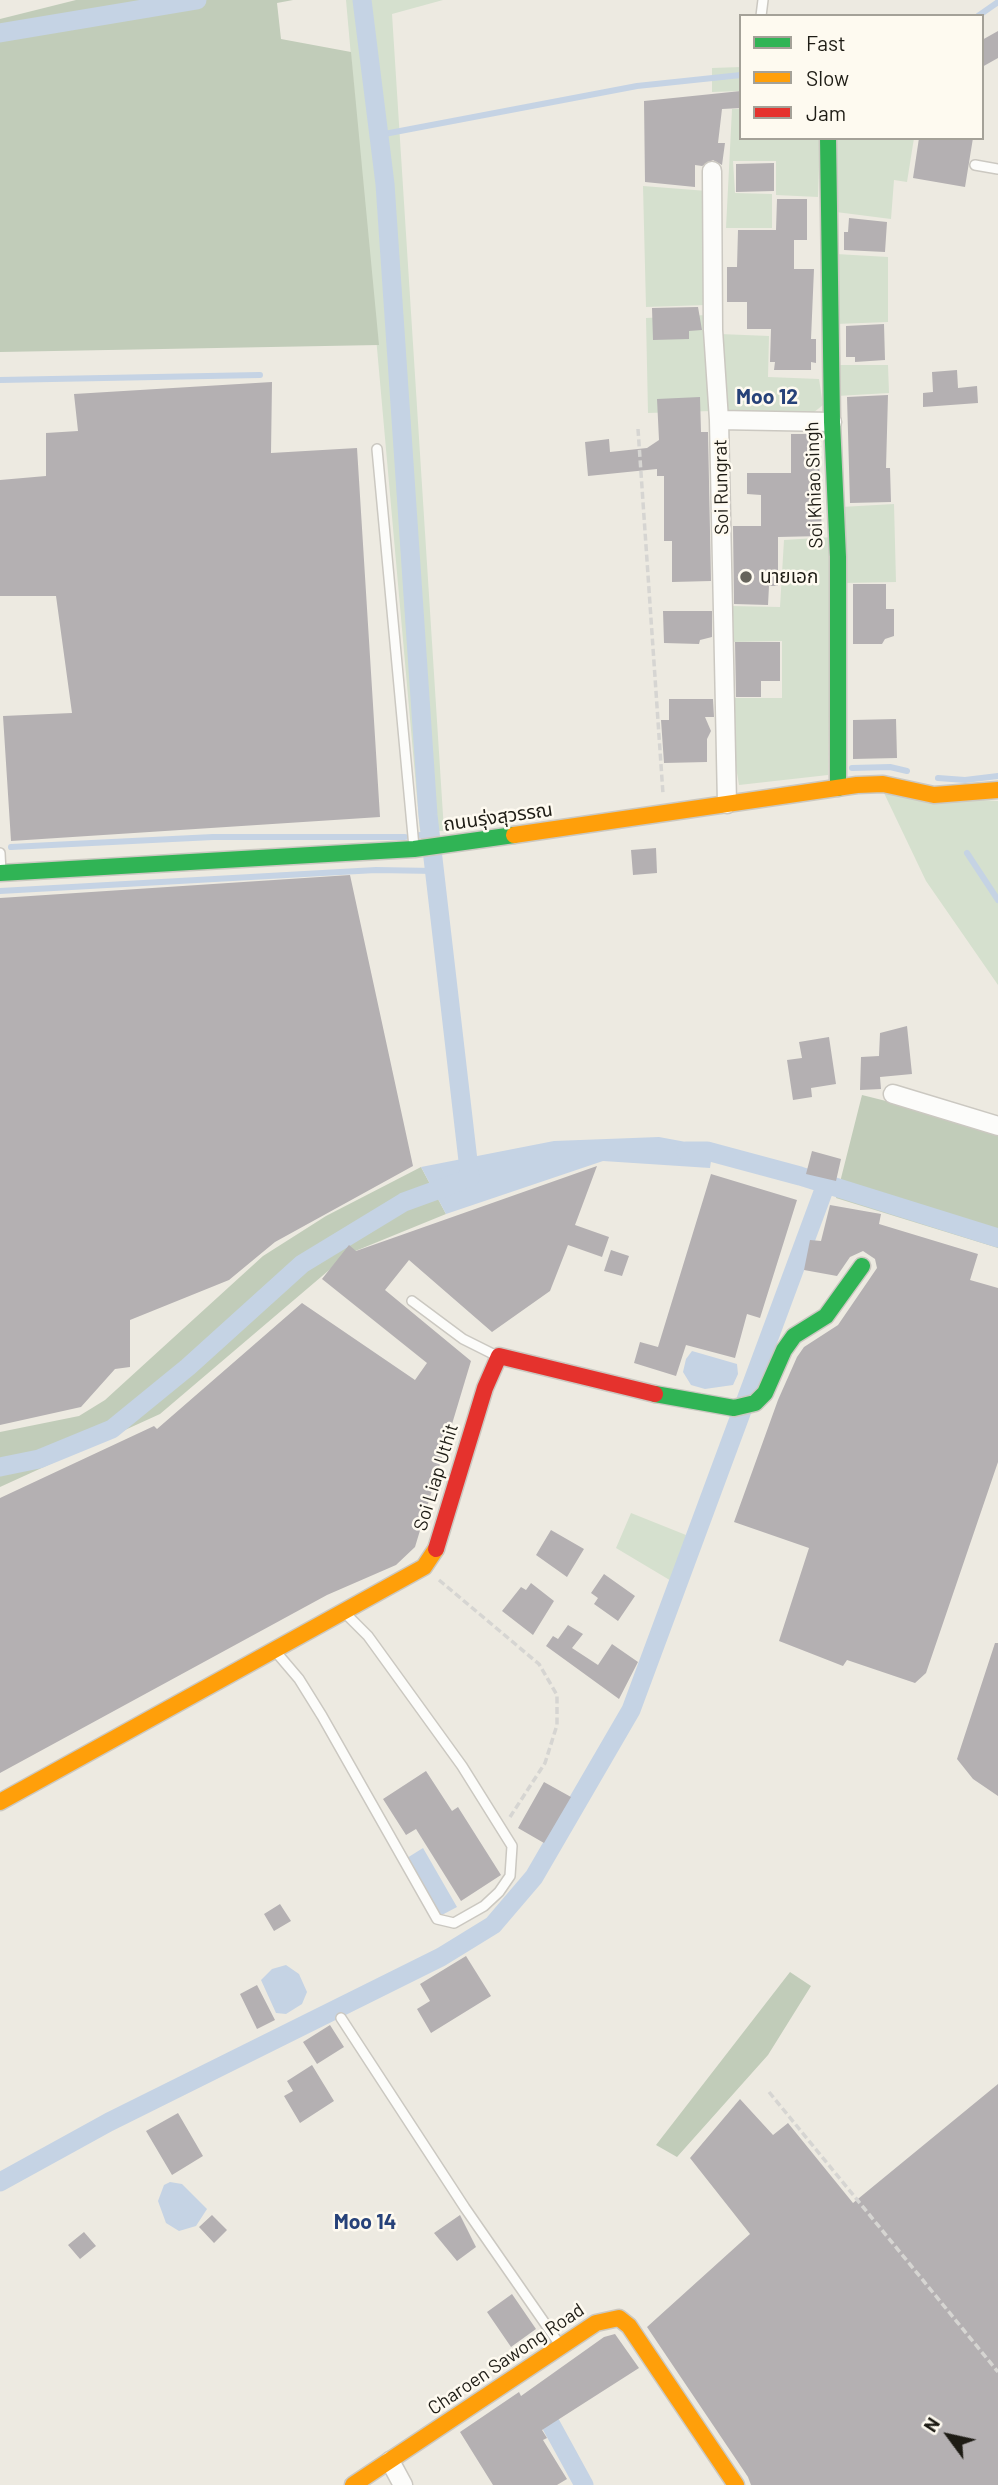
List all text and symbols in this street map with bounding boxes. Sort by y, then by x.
legend [739,14,984,140]
text: Fast [806,30,846,55]
text: Slow [806,65,849,90]
text: Jam [806,100,846,125]
district label: Moo 12 [736,384,798,410]
street label: Soi Khiao Singh [800,421,828,549]
street label: Soi Rungrat [709,439,733,535]
place label: นายเอก [760,566,818,588]
marker: นายเอก [738,569,754,585]
street label: ถนนรุ่งสุวรรณ [442,798,554,836]
street label: Soi Liap Uthit [409,1421,463,1533]
district label: Moo 14 [334,2209,396,2235]
street label: Charoen Sawong Road [424,2298,588,2420]
north arrow [914,2401,984,2471]
text: N [918,2413,944,2436]

